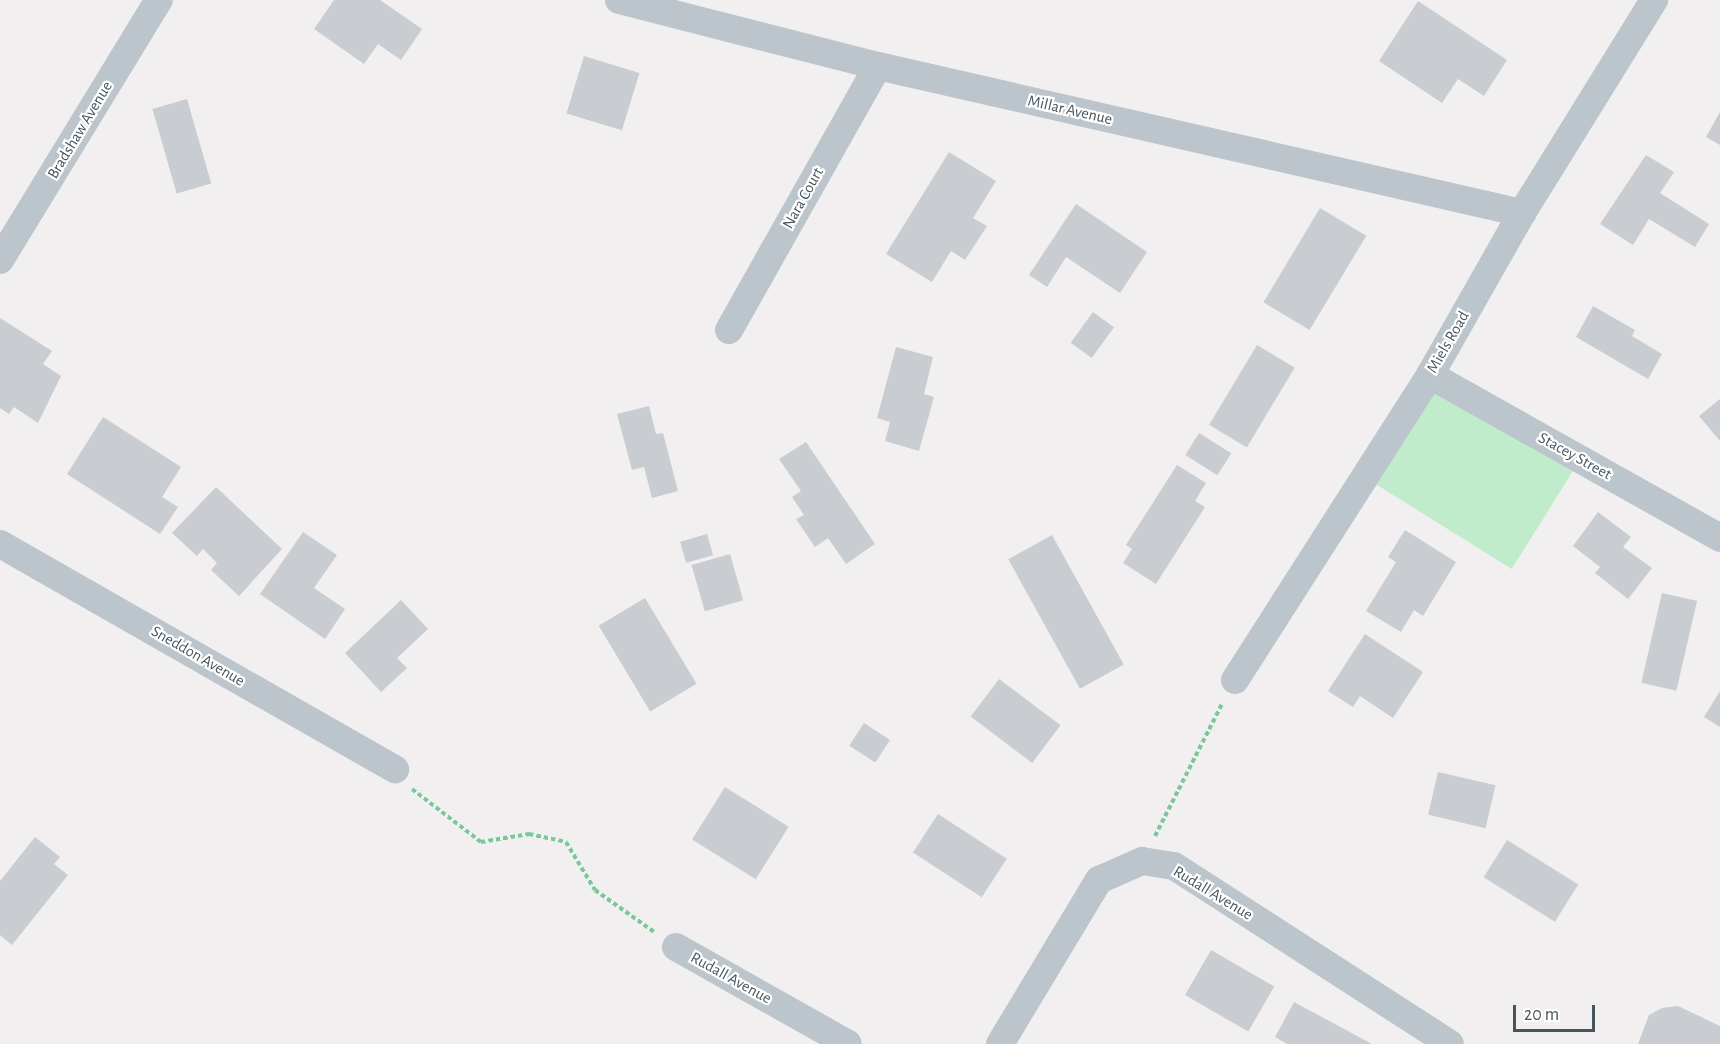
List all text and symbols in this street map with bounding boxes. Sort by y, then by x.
street label: Bradshaw Avenue [43,78,117,182]
street label: Millar Avenue [1026,91,1114,129]
street label: Nara Court [778,164,828,232]
street label: Miels Road [1423,308,1473,376]
street label: Stacey Street [1535,428,1615,484]
street label: Sneddon Avenue [148,621,248,691]
street label: Rudall Avenue [1170,862,1256,924]
street label: Rudall Avenue [687,948,775,1008]
scale bar [1516,993,1598,1031]
text: 20 m [1524,1006,1559,1024]

